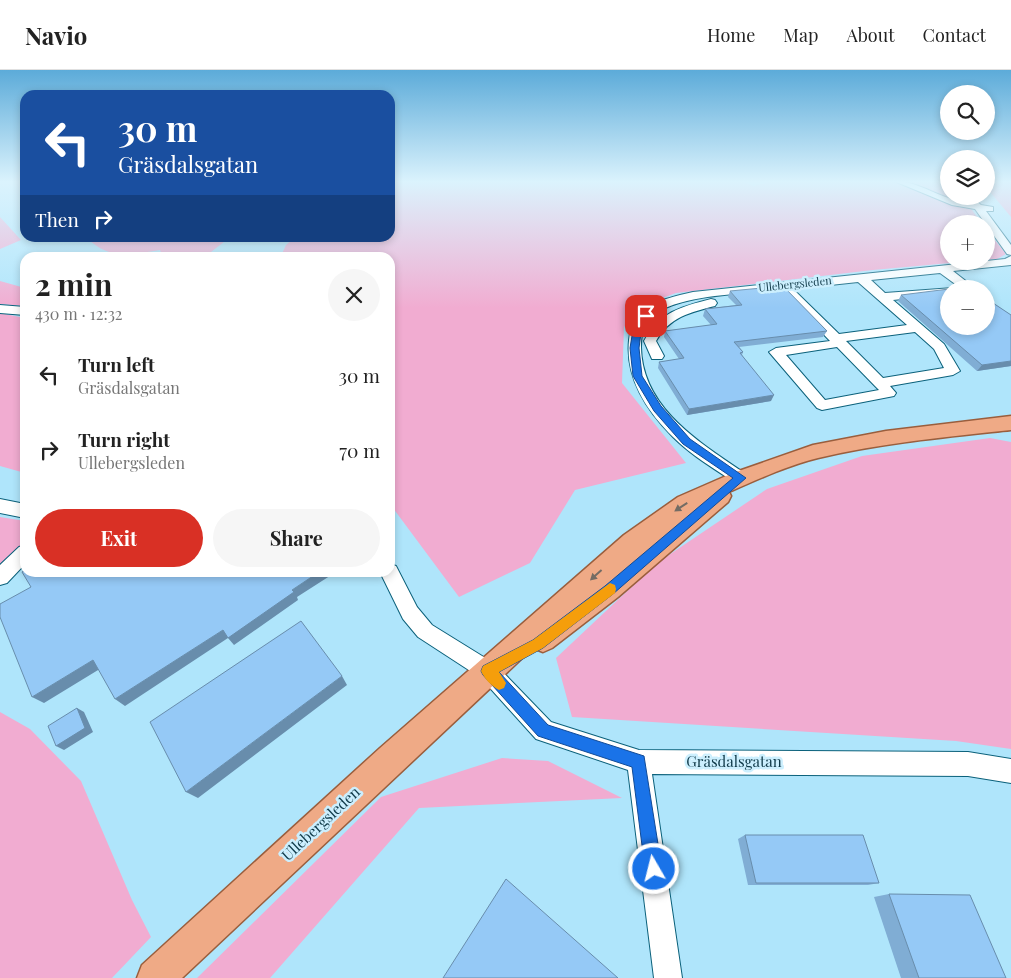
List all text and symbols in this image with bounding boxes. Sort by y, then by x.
text: Navio [25,19,87,51]
text: Home [707,23,755,47]
text: Map [783,23,818,47]
text: About [846,23,895,47]
text: Contact [923,23,986,47]
map controls [940,85,995,335]
button: search [940,85,995,140]
text: 30 m [118,104,198,151]
icon: left [35,110,100,175]
text: Gräsdalsgatan [118,149,258,179]
button: layers [940,150,995,205]
icon: right [89,205,117,233]
text: Then [35,206,79,232]
button: + [940,215,995,270]
text: 2 min [35,264,112,304]
button: close [328,269,380,321]
street label: Ullebergsleden [758,272,833,295]
button: − [940,280,995,335]
pin [625,295,667,337]
icon: arrive [632,302,660,330]
text: 430 m · 12:32 [35,303,123,324]
text: Turn left [78,351,155,377]
icon: left [35,361,63,389]
text: 30 m [338,362,380,388]
text: Gräsdalsgatan [78,377,180,398]
text: Turn right [78,426,170,452]
icon: right [35,436,63,464]
text: 70 m [339,437,380,463]
text: Ullebergsleden [78,452,185,473]
one-way arrow [674,502,687,511]
button: Exit [35,509,203,567]
button: Share [213,509,380,567]
one-way arrow [589,569,602,580]
street label: Gräsdalsgatan [686,751,782,771]
street label: Ullebergsleden [277,782,364,865]
position arrow [627,842,679,894]

